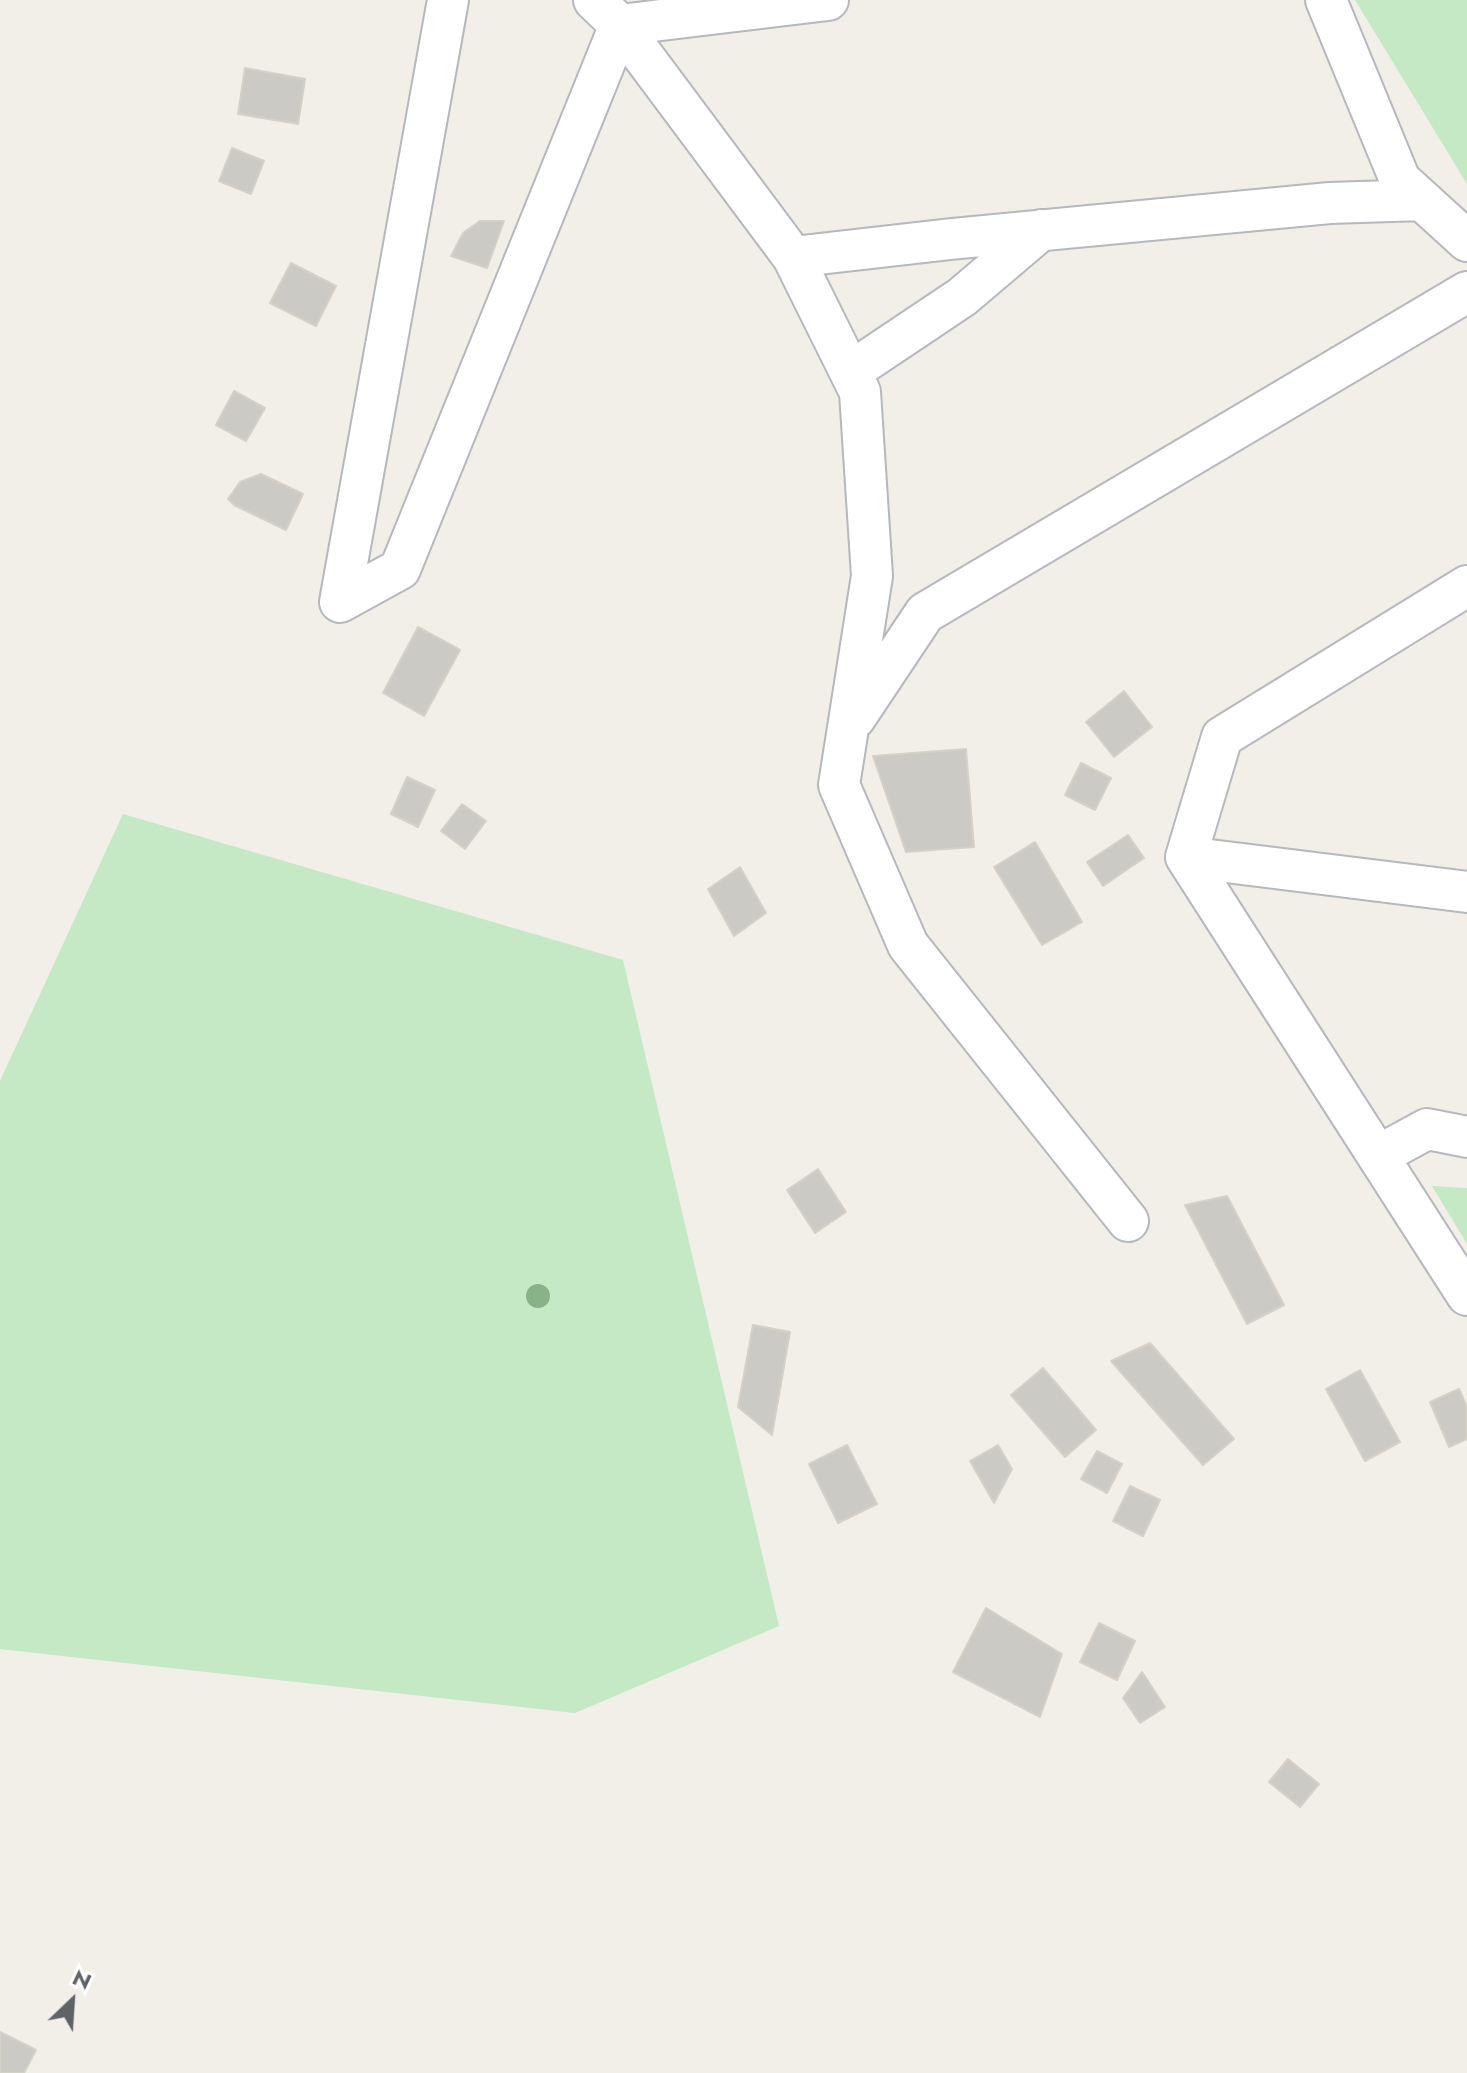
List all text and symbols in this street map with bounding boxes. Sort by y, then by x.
north arrow [32,1961,112,2041]
text: N [67,1961,97,1997]

